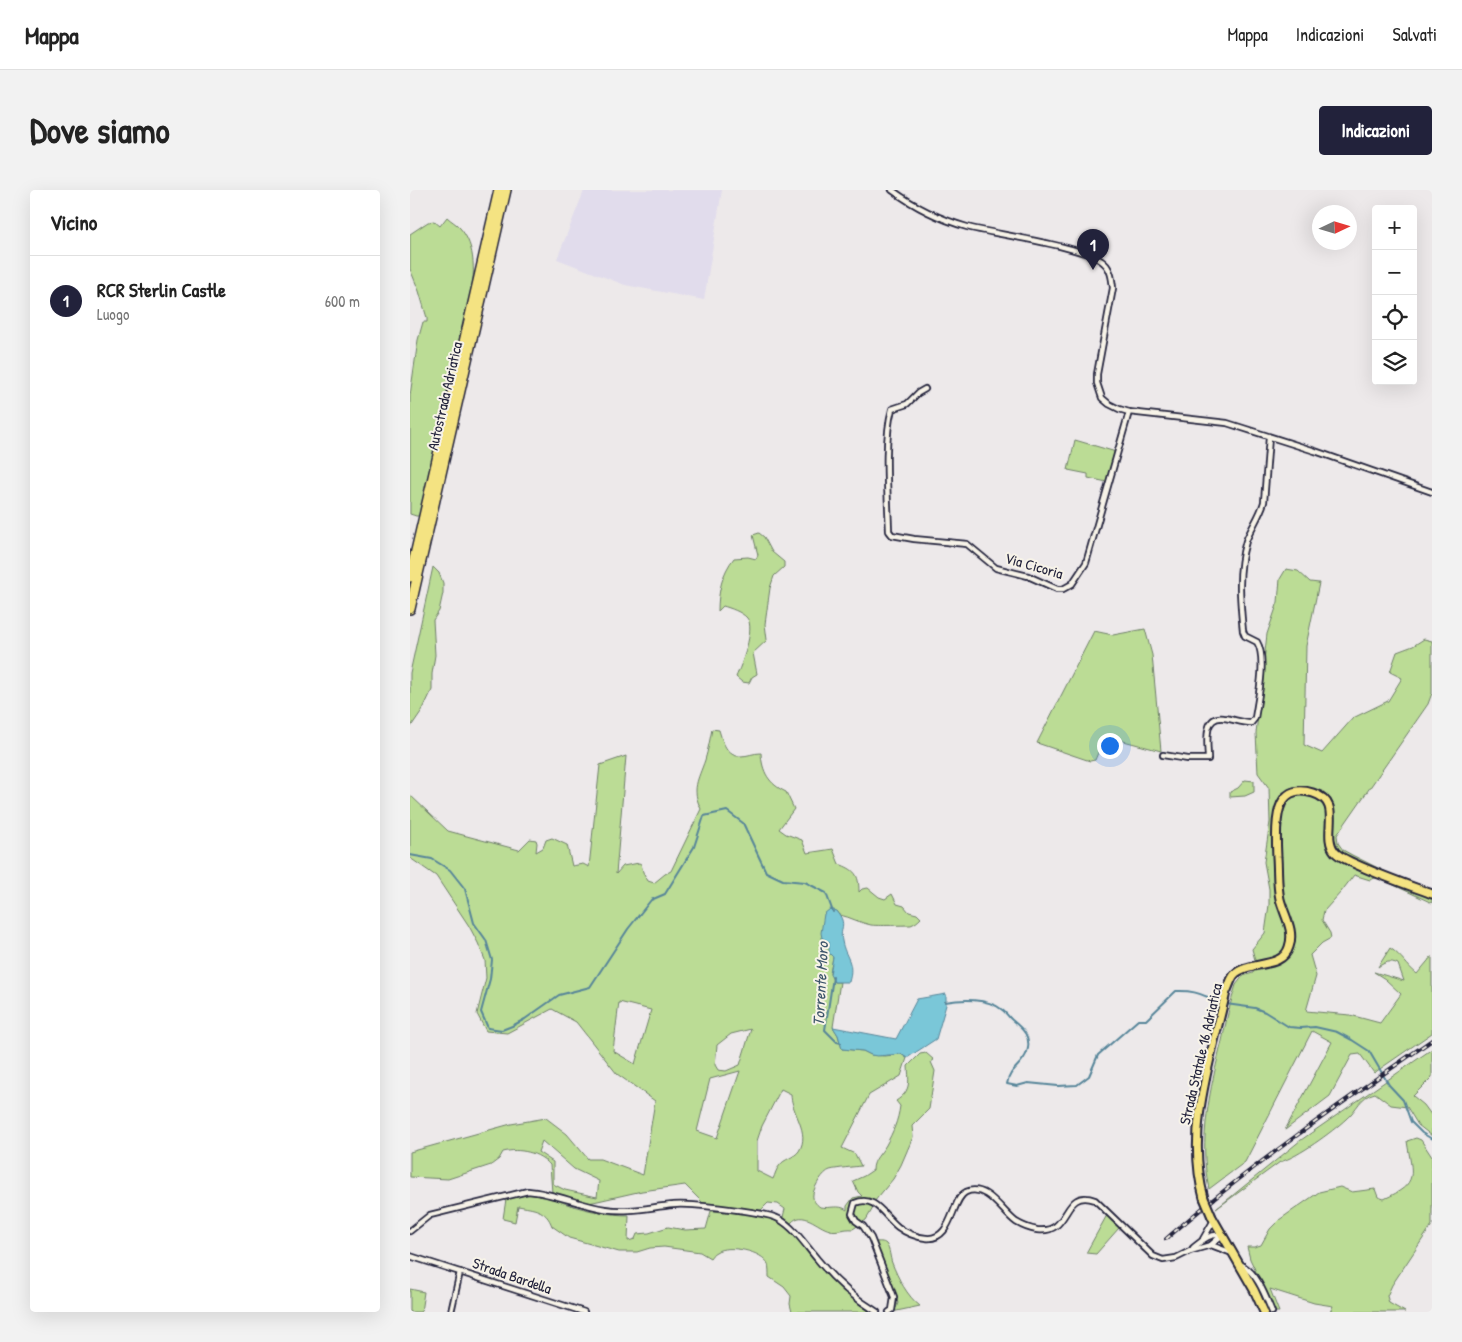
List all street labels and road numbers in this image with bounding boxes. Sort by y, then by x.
street label: Autostrada Adriatica [422,339,467,452]
street label: Via Cicoria [1003,547,1066,584]
street label: Strada Statale 16 Adriatica [1174,981,1227,1127]
street label: Strada Bardella [470,1252,555,1299]

